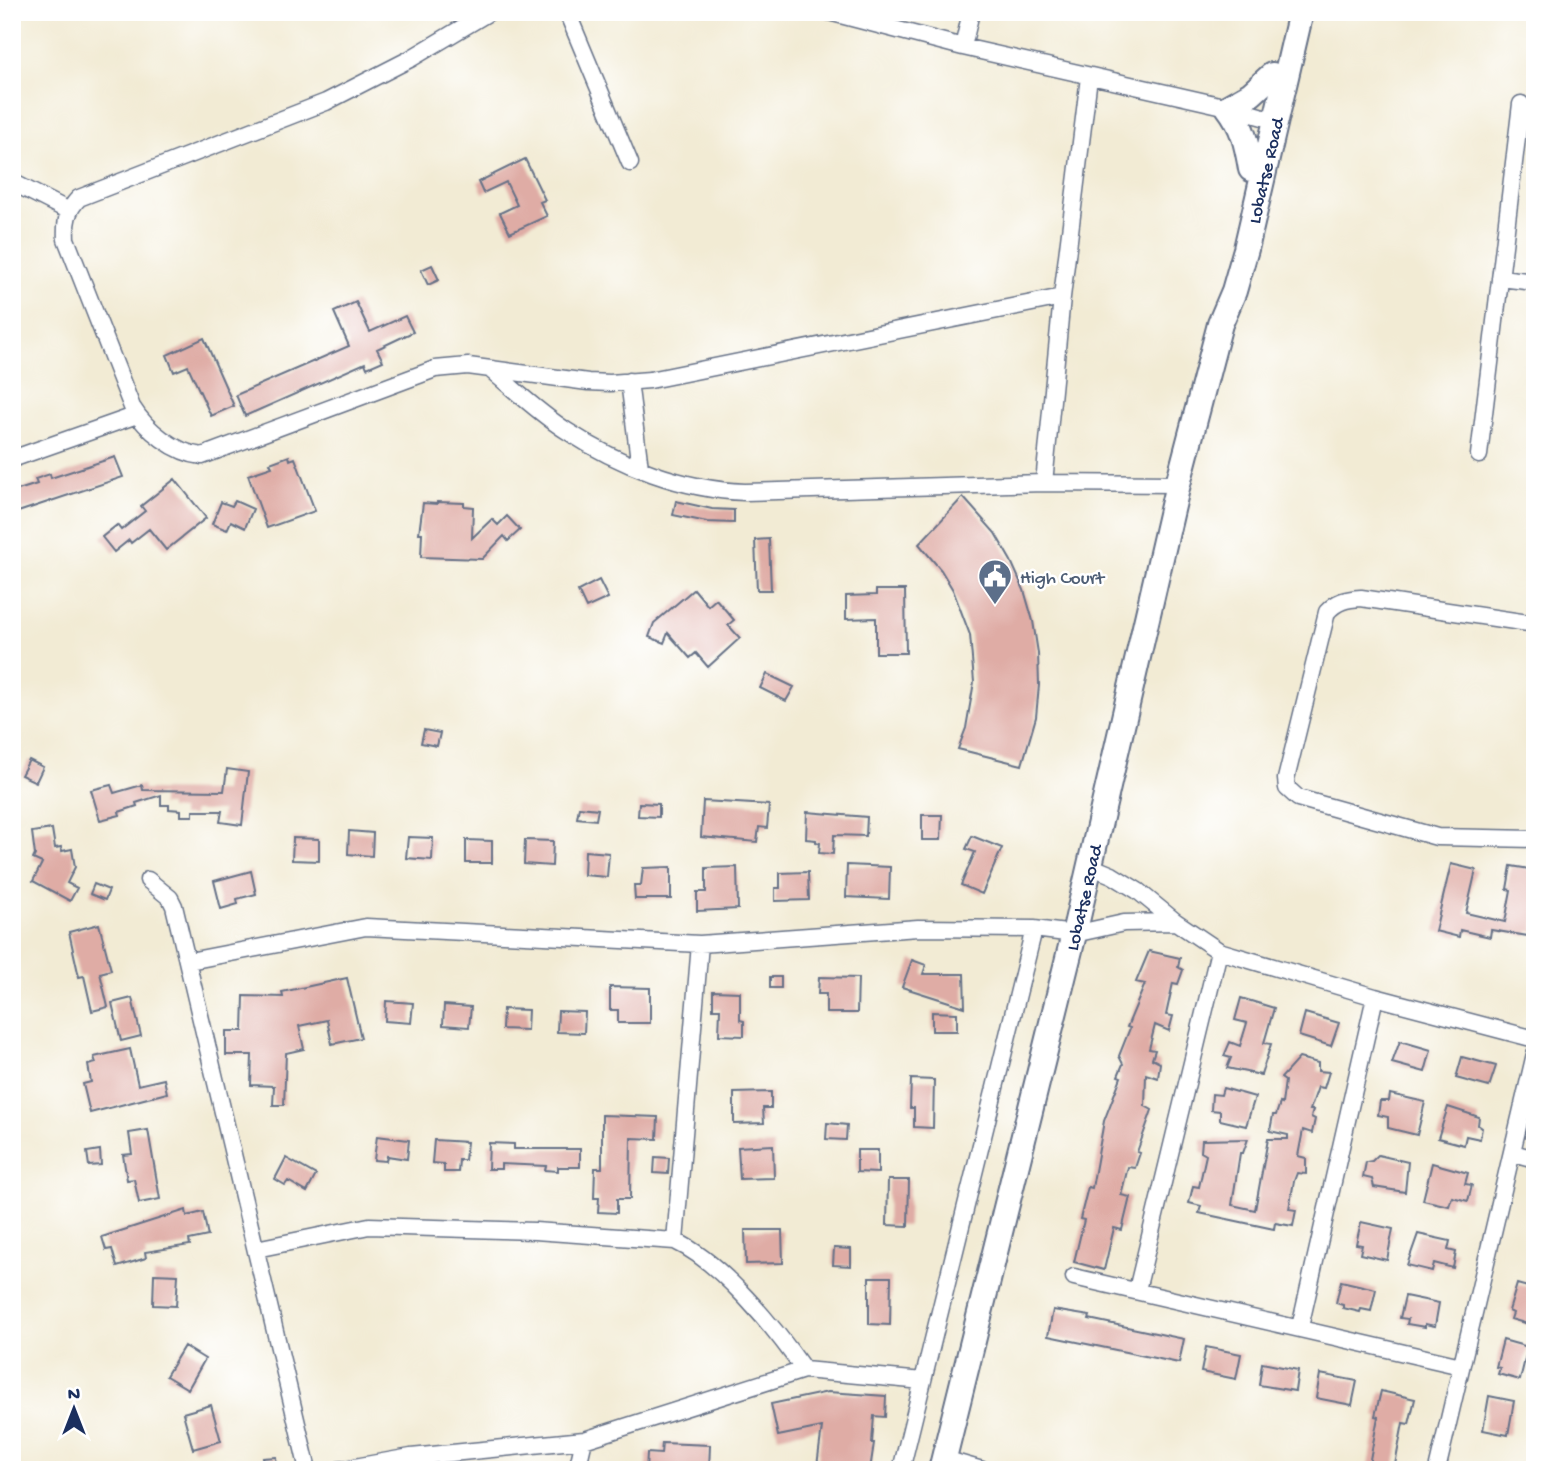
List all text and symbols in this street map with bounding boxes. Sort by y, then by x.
street label: Lobatse Road [1244,114,1292,226]
public building icon: High Court [976,557,1014,606]
place label: High Court [1020,568,1106,591]
street label: Lobatse Road [1062,841,1110,953]
north arrow [38,1374,108,1444]
text: N [68,1384,80,1407]

